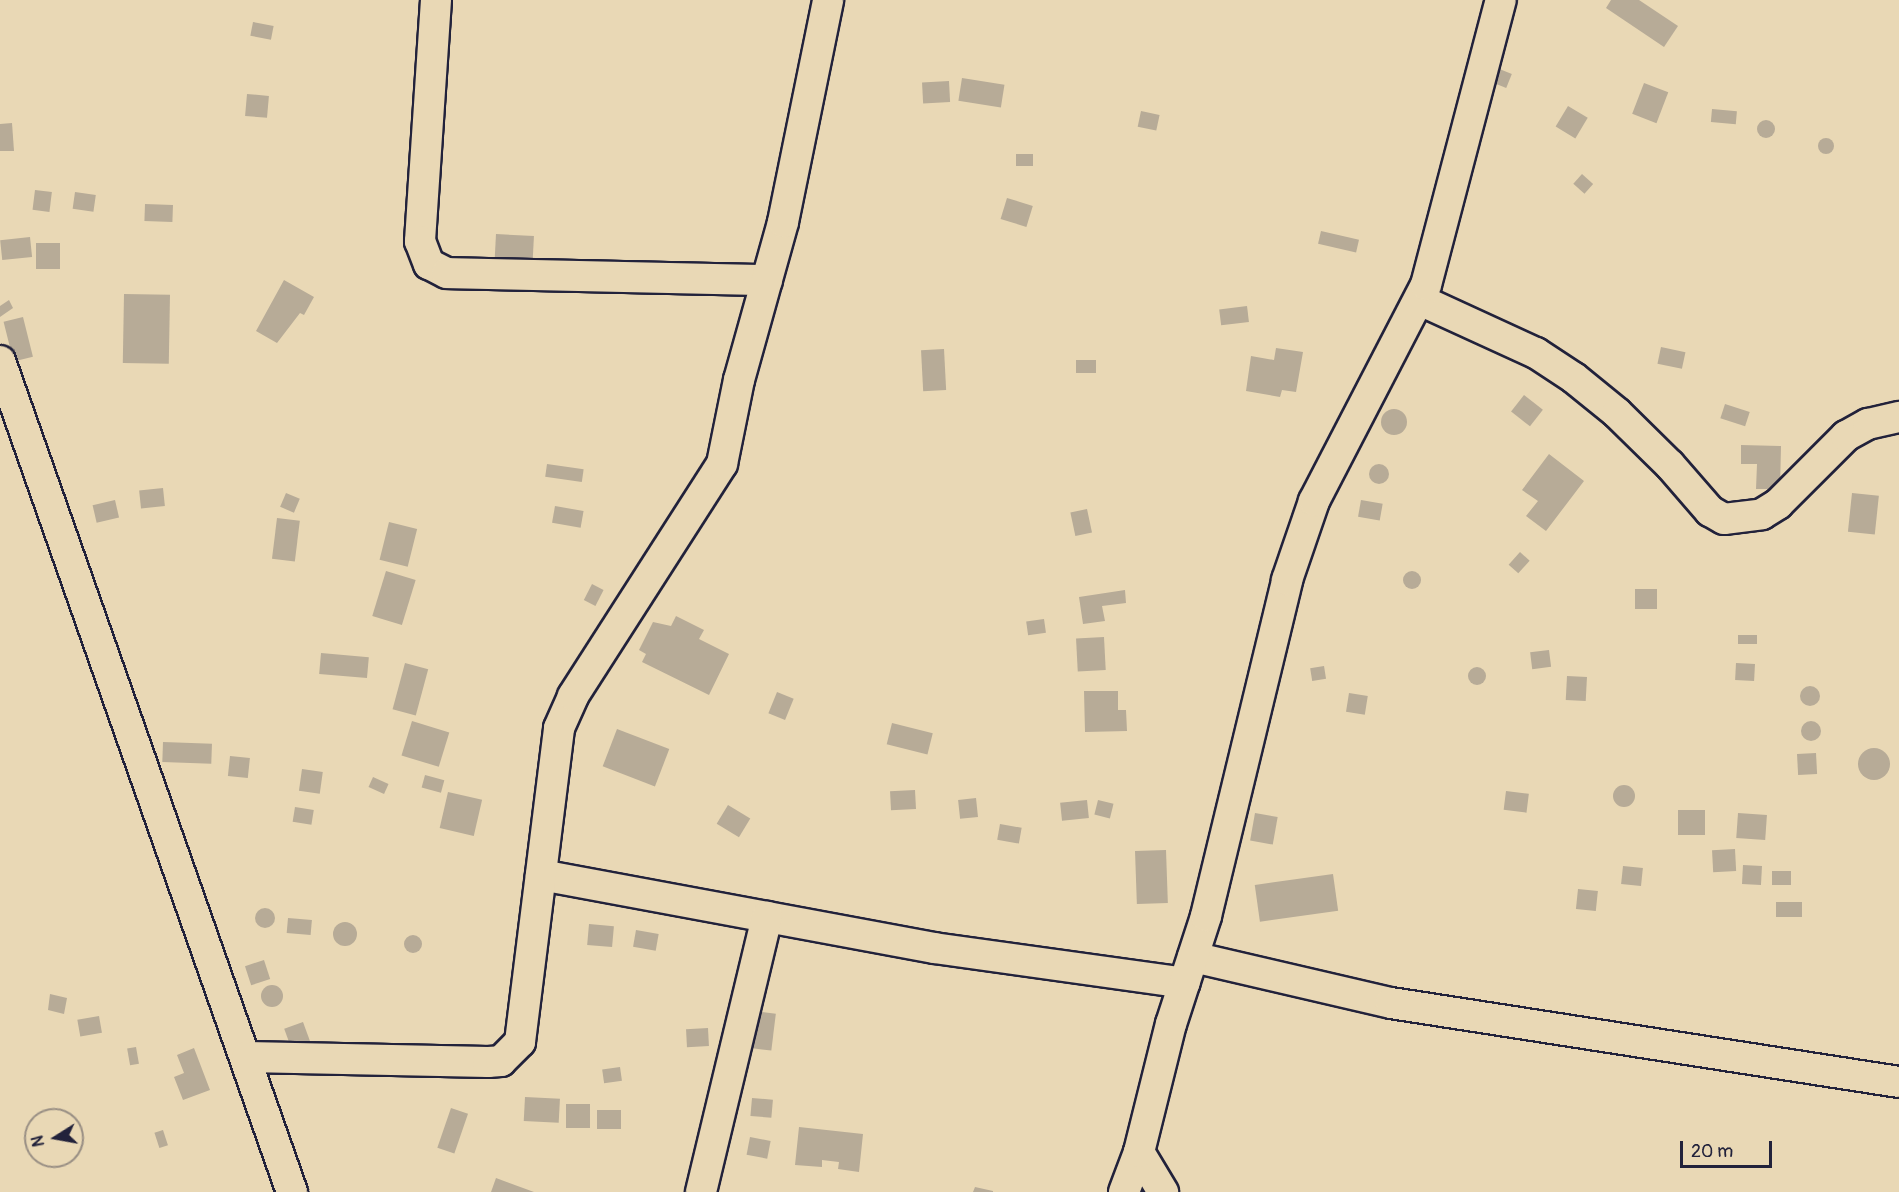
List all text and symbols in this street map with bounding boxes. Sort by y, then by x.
north arrow [24,1108,84,1168]
scale bar [1683,1129,1774,1167]
text: N [27,1134,49,1148]
text: 20 m [1691,1140,1733,1163]

